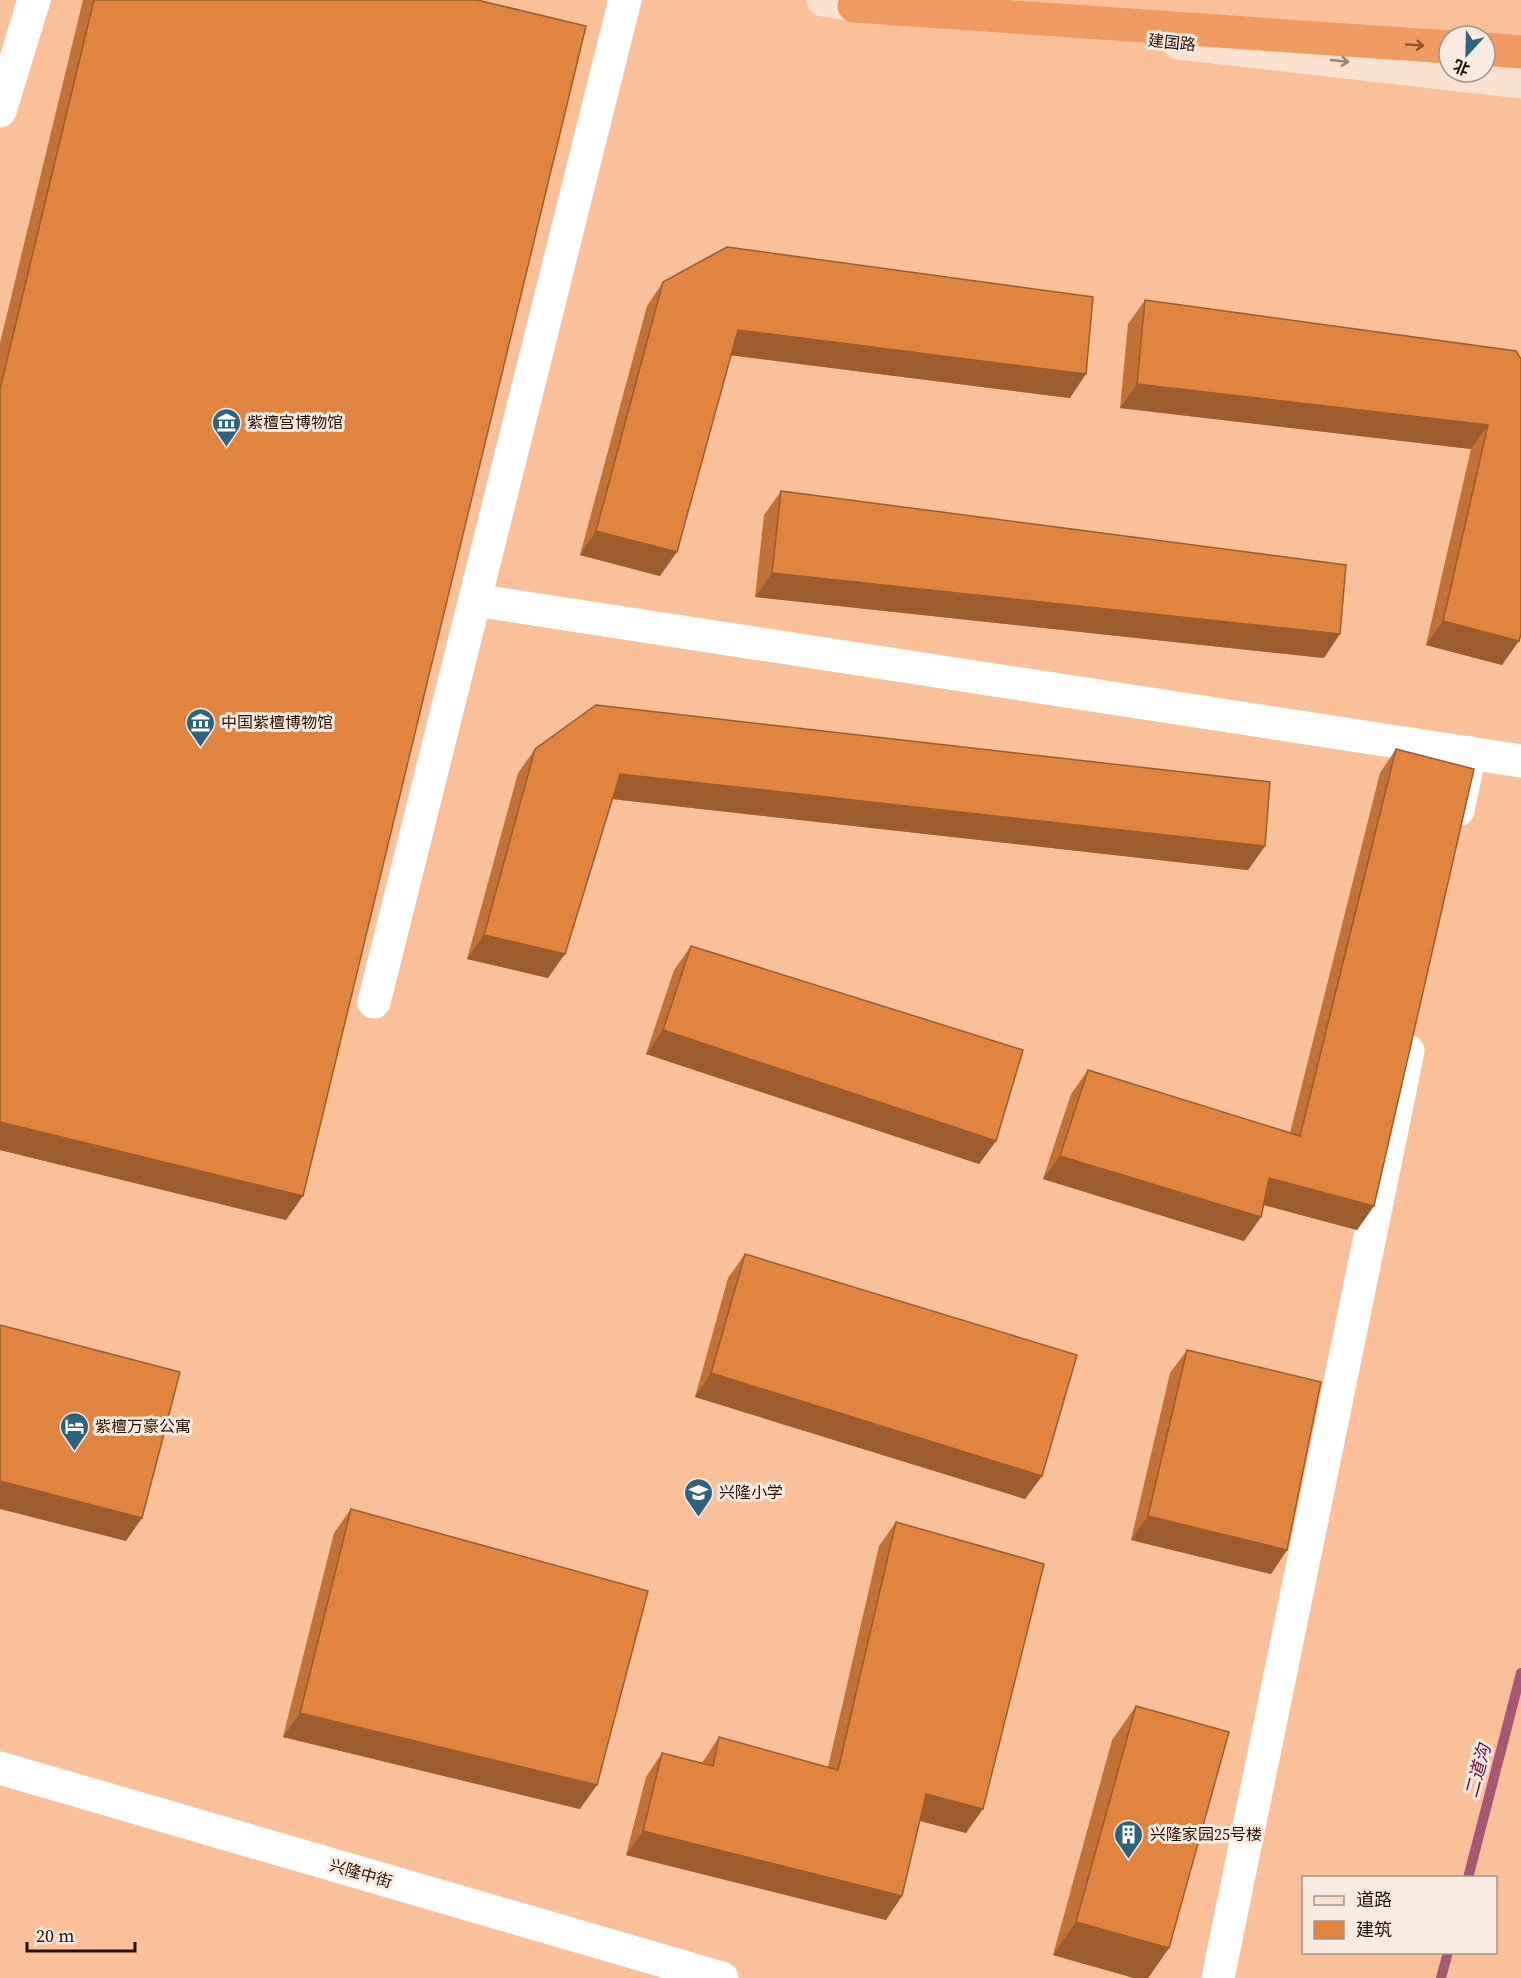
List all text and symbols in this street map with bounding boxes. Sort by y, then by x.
north arrow [1437,24,1497,84]
street label: 建国路 [1147,29,1197,55]
one-way arrow [1405,39,1425,50]
text: 北 [1450,55,1473,81]
one-way arrow [1330,56,1350,67]
museum icon: 紫檀宫博物馆 [210,406,242,448]
place label: 紫檀宫博物馆 [247,411,343,433]
museum icon: 中国紫檀博物馆 [184,706,216,748]
place label: 中国紫檀博物馆 [221,711,333,733]
hotel icon: 紫檀万豪公寓 [58,1410,90,1452]
place label: 紫檀万豪公寓 [95,1415,191,1437]
school or university icon: 兴隆小学 [682,1476,714,1518]
place label: 兴隆小学 [719,1481,783,1503]
water label: 二道沟 [1458,1740,1497,1800]
building icon: 兴隆家园25号楼 [1113,1818,1145,1860]
place label: 兴隆家园25号楼 [1150,1823,1262,1845]
street label: 兴隆中街 [327,1854,395,1892]
legend [1302,1876,1497,1954]
text: 道路 [1356,1887,1392,1912]
scale bar [27,1915,135,1953]
text: 建筑 [1356,1917,1392,1942]
text: 20 m [36,1923,74,1948]

